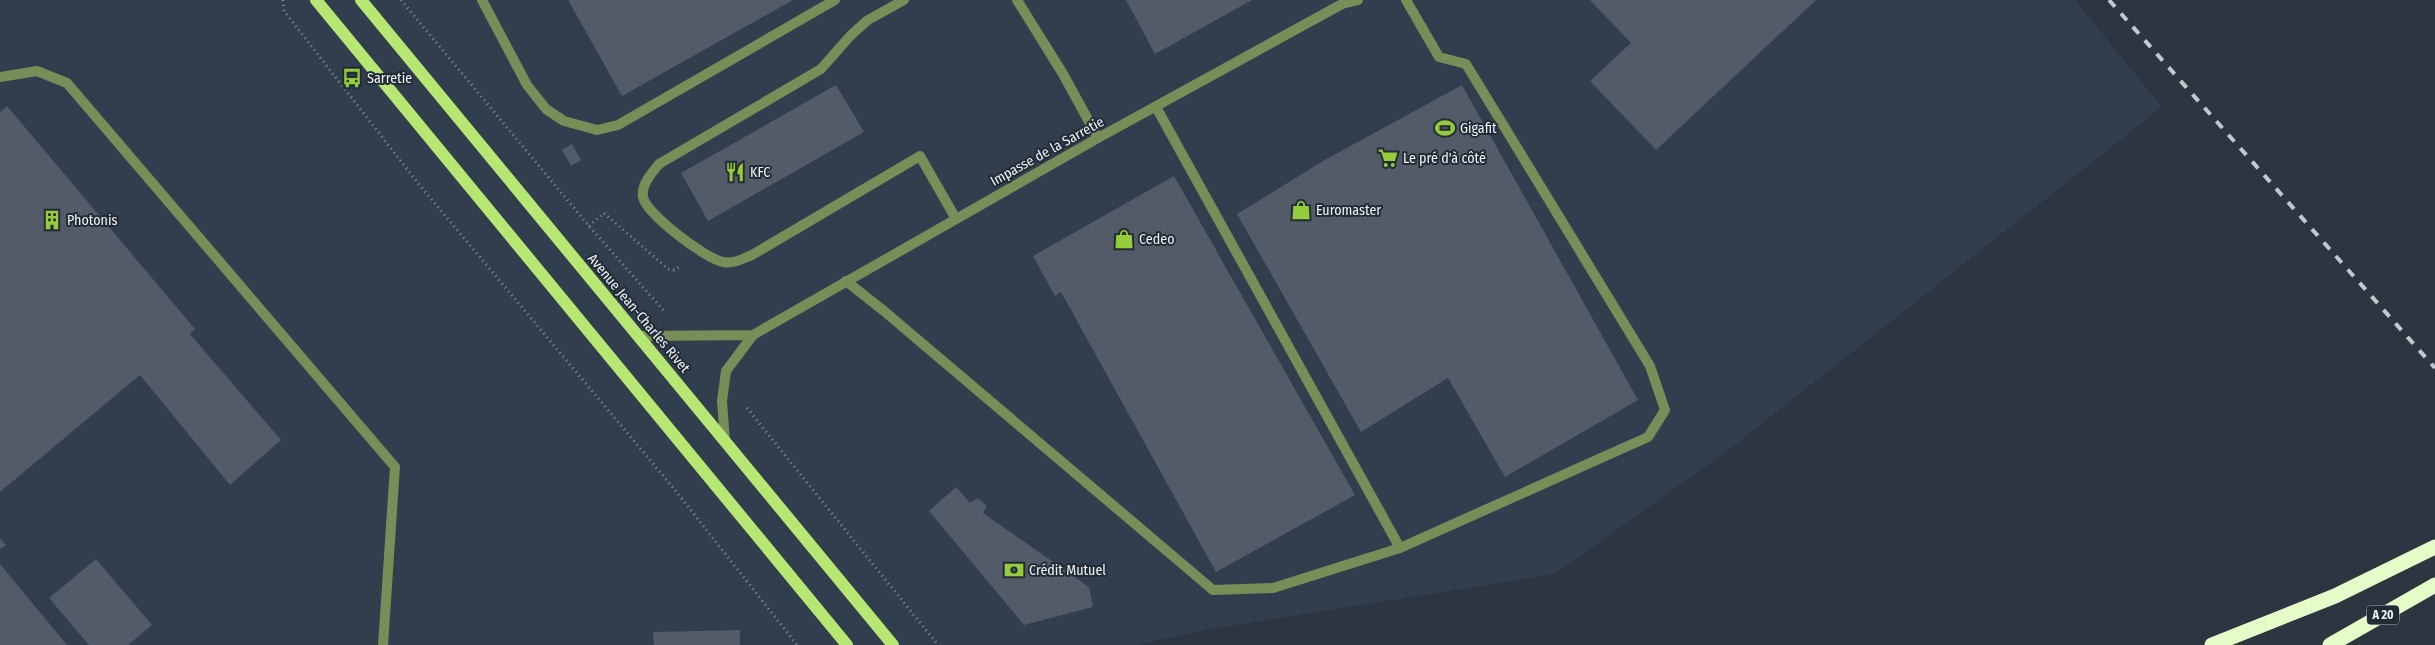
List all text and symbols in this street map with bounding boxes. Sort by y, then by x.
bus stop icon: Sarretie [341,67,363,89]
place label: Sarretie [367,70,412,87]
street label: Impasse de la Sarretie [988,113,1107,190]
sports icon: Gigafit [1434,117,1456,139]
place label: Gigafit [1460,120,1497,137]
supermarket icon: Le pré d'à côté [1377,147,1399,169]
place label: Le pré d'à côté [1403,150,1486,167]
restaurant icon: KFC [724,161,746,183]
place label: KFC [750,164,770,181]
shop icon: Euromaster [1290,199,1312,221]
place label: Euromaster [1316,202,1381,219]
building icon: Photonis [41,209,63,231]
place label: Photonis [67,212,117,229]
shop icon: Cedeo [1113,228,1135,250]
place label: Cedeo [1139,231,1175,248]
street label: Avenue Jean-Charles Rivet [584,250,694,377]
bank icon: Crédit Mutuel [1003,559,1025,581]
place label: Crédit Mutuel [1029,562,1106,579]
road number: A 20 [2367,606,2399,624]

